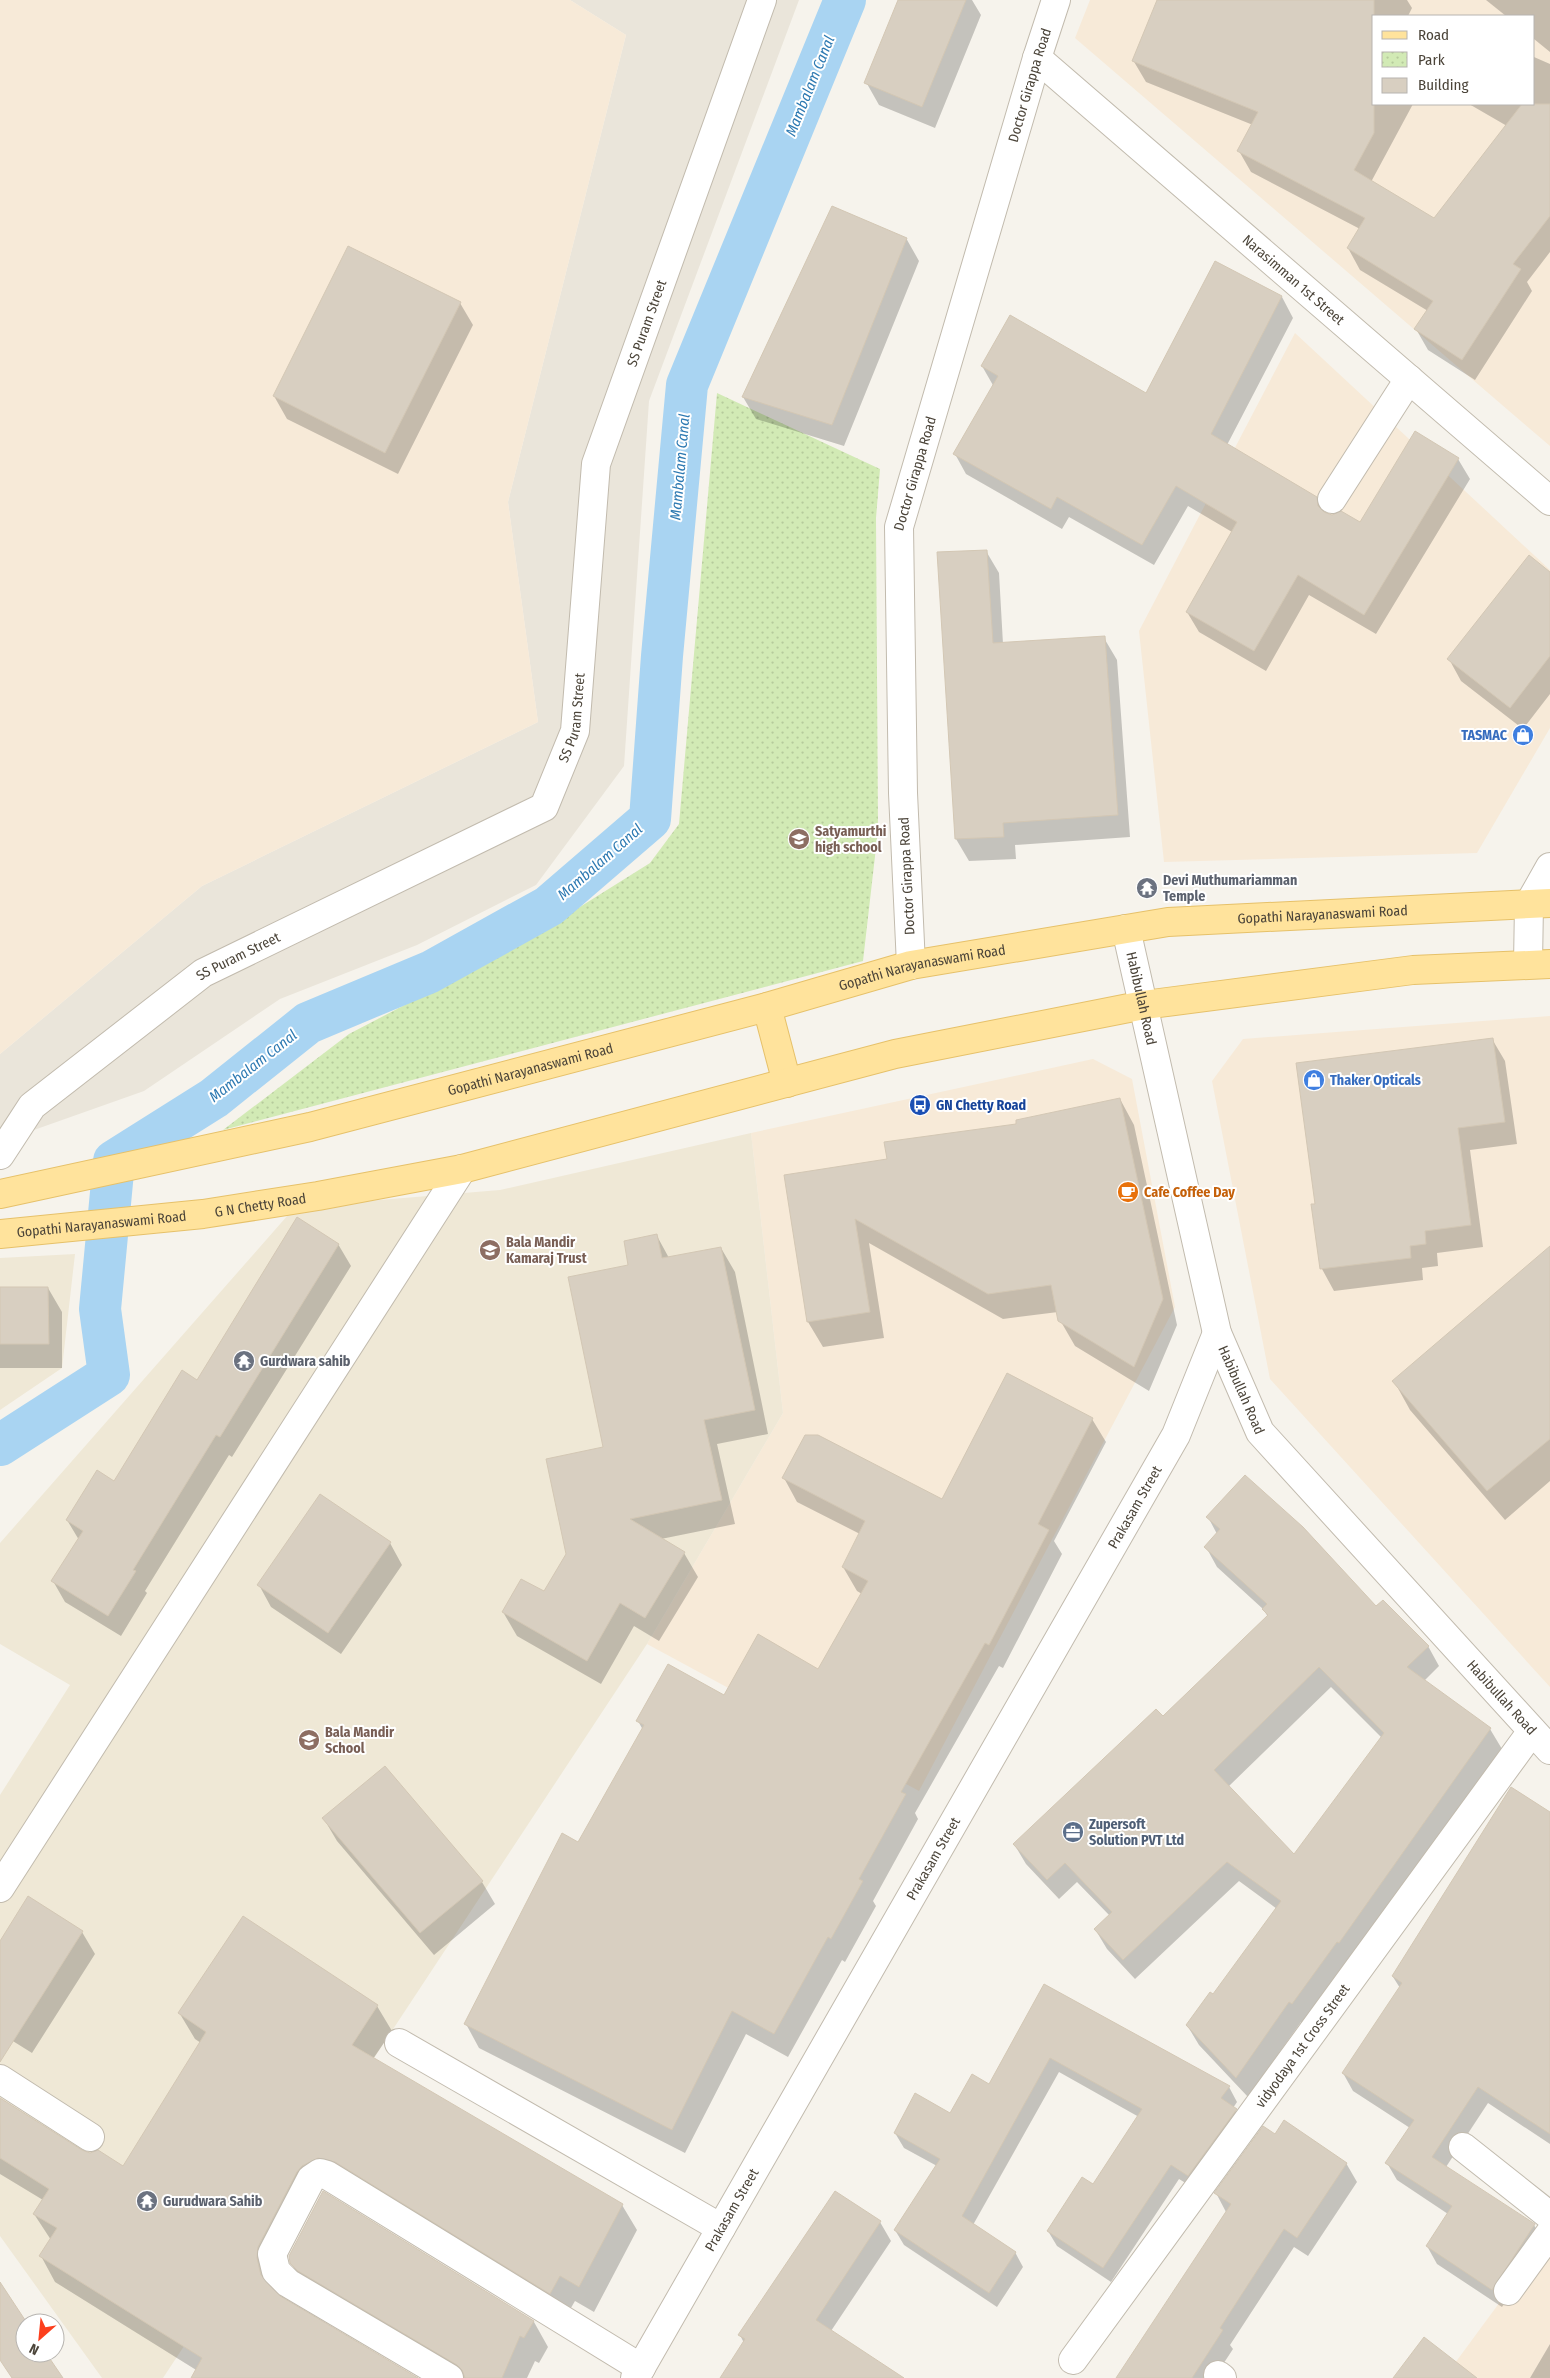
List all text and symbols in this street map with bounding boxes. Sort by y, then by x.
legend [1372,15,1535,105]
street label: Doctor Girappa Road [1004,26,1055,144]
text: Road [1418,26,1449,44]
water label: Mambalam Canal [782,33,838,139]
text: Park [1418,51,1445,69]
text: Building [1418,76,1469,94]
street label: Narasimman 1st Street [1239,231,1348,328]
street label: SS Puram Street [623,277,670,369]
water label: Mambalam Canal [666,413,694,521]
street label: Doctor Girappa Road [890,414,940,533]
street label: SS Puram Street [555,672,588,765]
shop icon: TASMAC [1511,723,1535,747]
place label: TASMAC [1461,727,1508,744]
street label: Doctor Girappa Road [895,817,919,935]
water label: Mambalam Canal [554,820,646,904]
place label: Satyamurthi high school [815,823,887,856]
school or university icon: Satyamurthi high school [787,827,811,851]
place label: Devi Muthumariamman Temple [1163,872,1297,905]
temple icon: Devi Muthumariamman Temple [1135,876,1159,900]
street label: Gopathi Narayanaswami Road [1237,902,1408,927]
street label: SS Puram Street [192,928,283,984]
street label: Gopathi Narayanaswami Road [837,941,1007,994]
street label: Habibullah Road [1123,950,1160,1047]
water label: Mambalam Canal [205,1026,301,1106]
street label: Gopathi Narayanaswami Road [446,1039,615,1099]
shop icon: Thaker Opticals [1302,1068,1326,1092]
place label: Thaker Opticals [1330,1072,1421,1089]
bus stop icon: GN Chetty Road [908,1093,932,1117]
place label: GN Chetty Road [936,1097,1026,1114]
cafe icon: Cafe Coffee Day [1116,1180,1140,1204]
place label: Cafe Coffee Day [1144,1184,1235,1201]
street label: G N Chetty Road [213,1190,307,1221]
street label: Gopathi Narayanaswami Road [16,1207,187,1241]
place label: Bala Mandir Kamaraj Trust [506,1234,588,1267]
school or university icon: Bala Mandir Kamaraj Trust [478,1238,502,1262]
street label: Habibullah Road [1215,1343,1268,1437]
temple icon: Gurdwara sahib [232,1349,256,1373]
place label: Gurdwara sahib [260,1353,351,1370]
street label: Prakasam Street [1104,1462,1165,1552]
street label: Habibullah Road [1464,1656,1540,1738]
place label: Bala Mandir School [325,1724,395,1757]
school or university icon: Bala Mandir School [297,1728,321,1752]
street label: Prakasam Street [903,1814,964,1903]
place label: Zupersoft Solution PVT Ltd [1089,1816,1184,1849]
office icon: Zupersoft Solution PVT Ltd [1061,1820,1085,1844]
street label: vidyodaya 1st Cross Street [1252,1980,1353,2111]
street label: Prakasam Street [701,2165,762,2254]
temple icon: Gurudwara Sahib [135,2189,159,2213]
place label: Gurudwara Sahib [163,2193,263,2210]
north arrow [15,2313,65,2363]
text: N [27,2340,42,2359]

